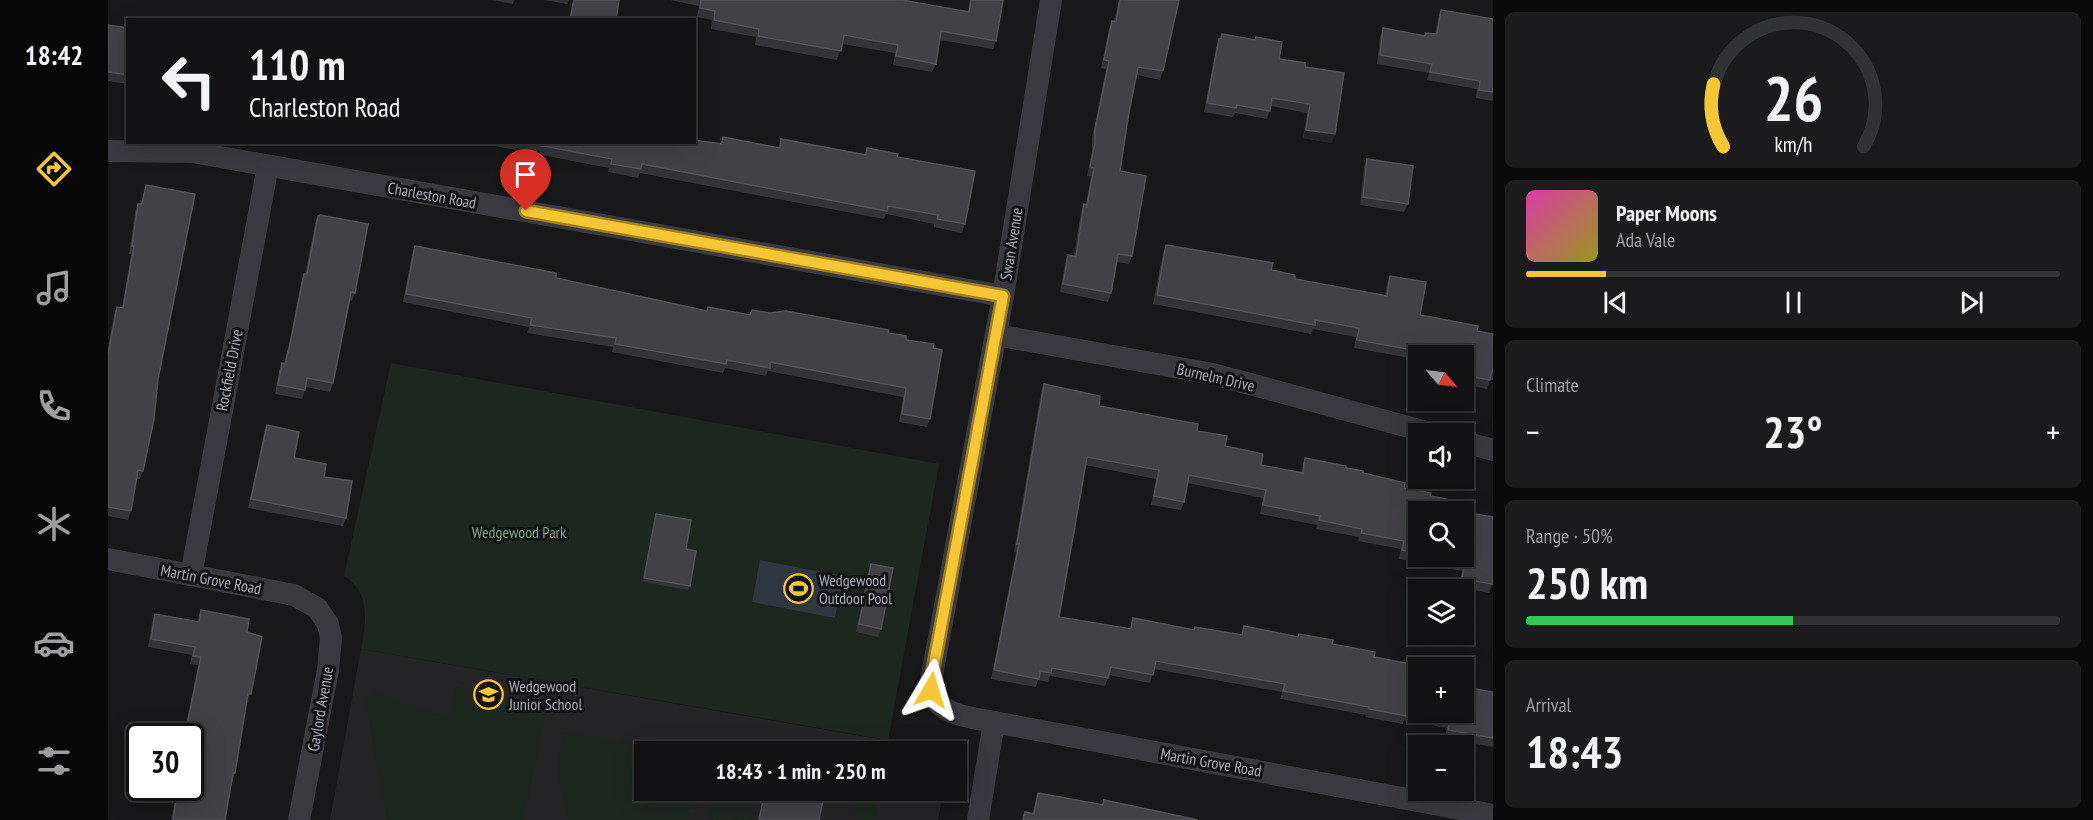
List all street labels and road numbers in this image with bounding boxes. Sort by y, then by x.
street label: Charleston Road [386,177,478,213]
street label: Swan Avenue [995,206,1027,282]
street label: Rockfield Drive [211,328,247,412]
street label: Burnelm Drive [1175,358,1257,396]
street label: Martin Grove Road [159,559,263,599]
street label: Gaylord Avenue [303,665,337,753]
street label: Martin Grove Road [1159,743,1263,781]

